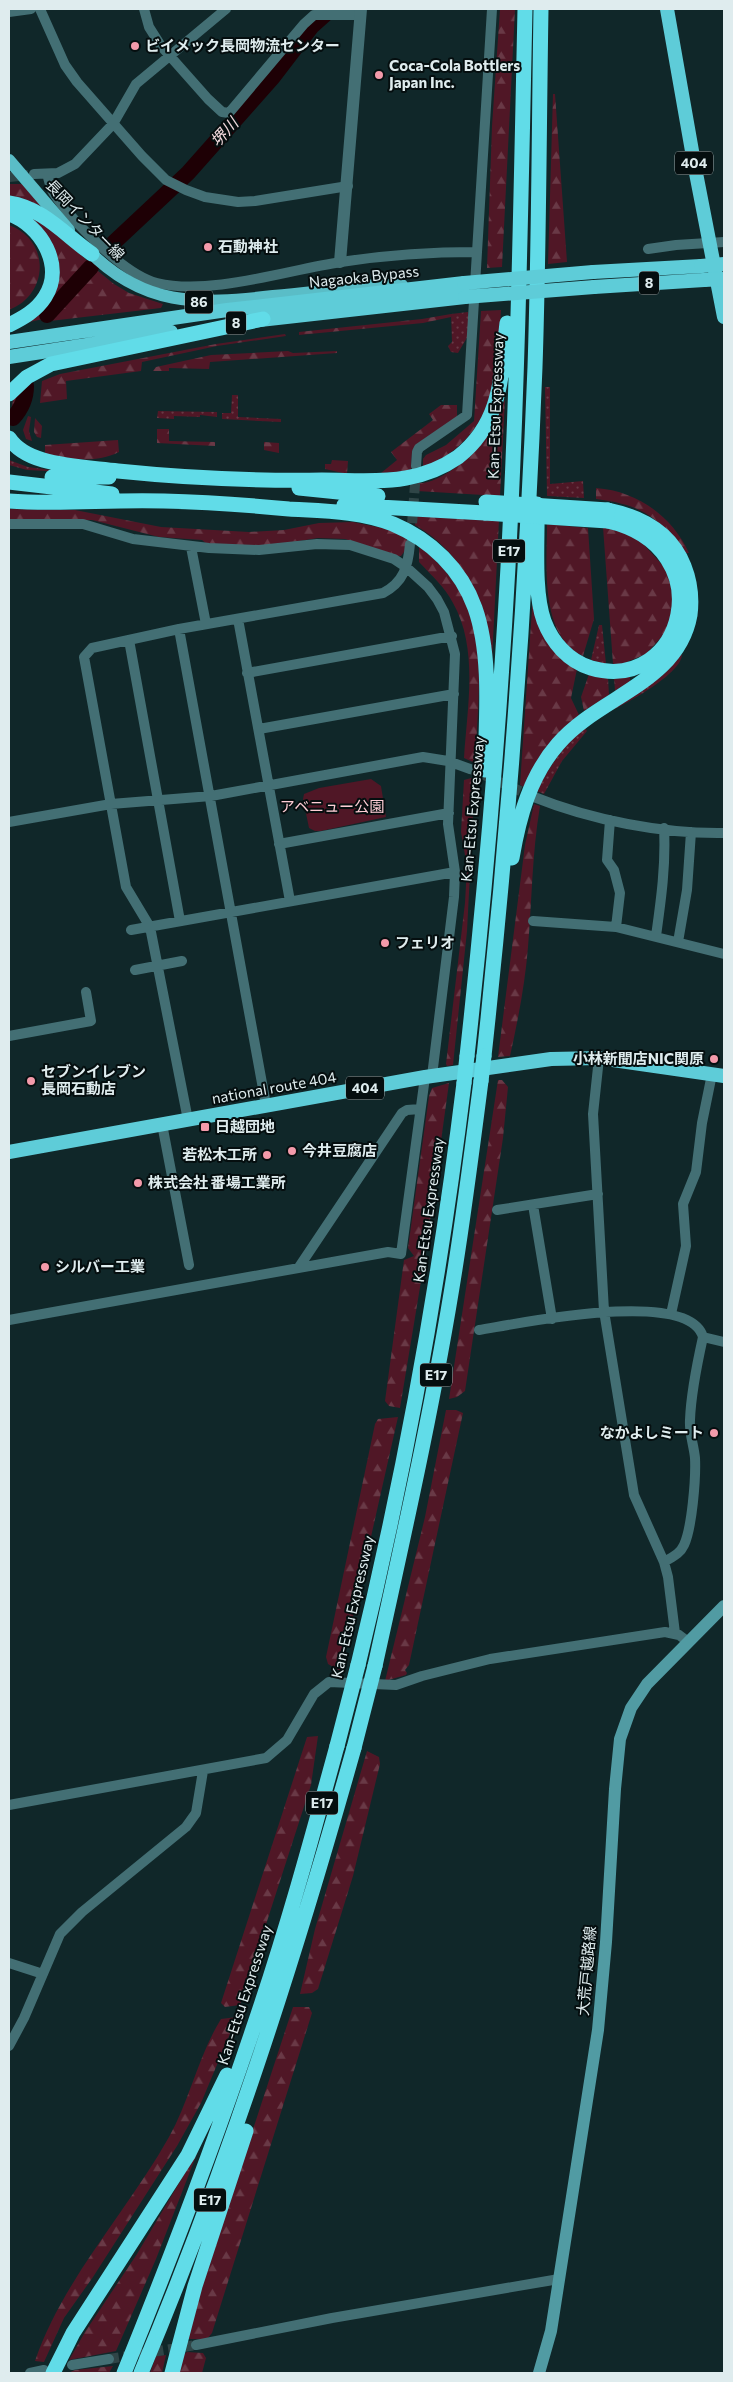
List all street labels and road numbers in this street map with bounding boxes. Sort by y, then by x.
road number: 404 [675,152,713,174]
street label: 長岡インター線 [43,175,129,263]
street label: Nagaoka Bypass [308,261,420,291]
road number: 8 [639,272,659,294]
road number: 86 [185,290,213,314]
road number: 8 [226,312,246,334]
street label: Kan-Etsu Expressway [483,332,507,479]
road number: E17 [493,540,525,562]
street label: Kan-Etsu Expressway [457,735,487,882]
street label: national route 404 [210,1067,338,1107]
road number: 404 [346,1076,384,1100]
street label: Kan-Etsu Expressway [409,1136,447,1283]
road number: E17 [420,1364,452,1386]
street label: Kan-Etsu Expressway [327,1533,377,1680]
road number: E17 [306,1792,338,1815]
street label: Kan-Etsu Expressway [213,1922,275,2067]
street label: 大荒戸越路線 [573,1925,599,2017]
road number: E17 [194,2188,226,2212]

